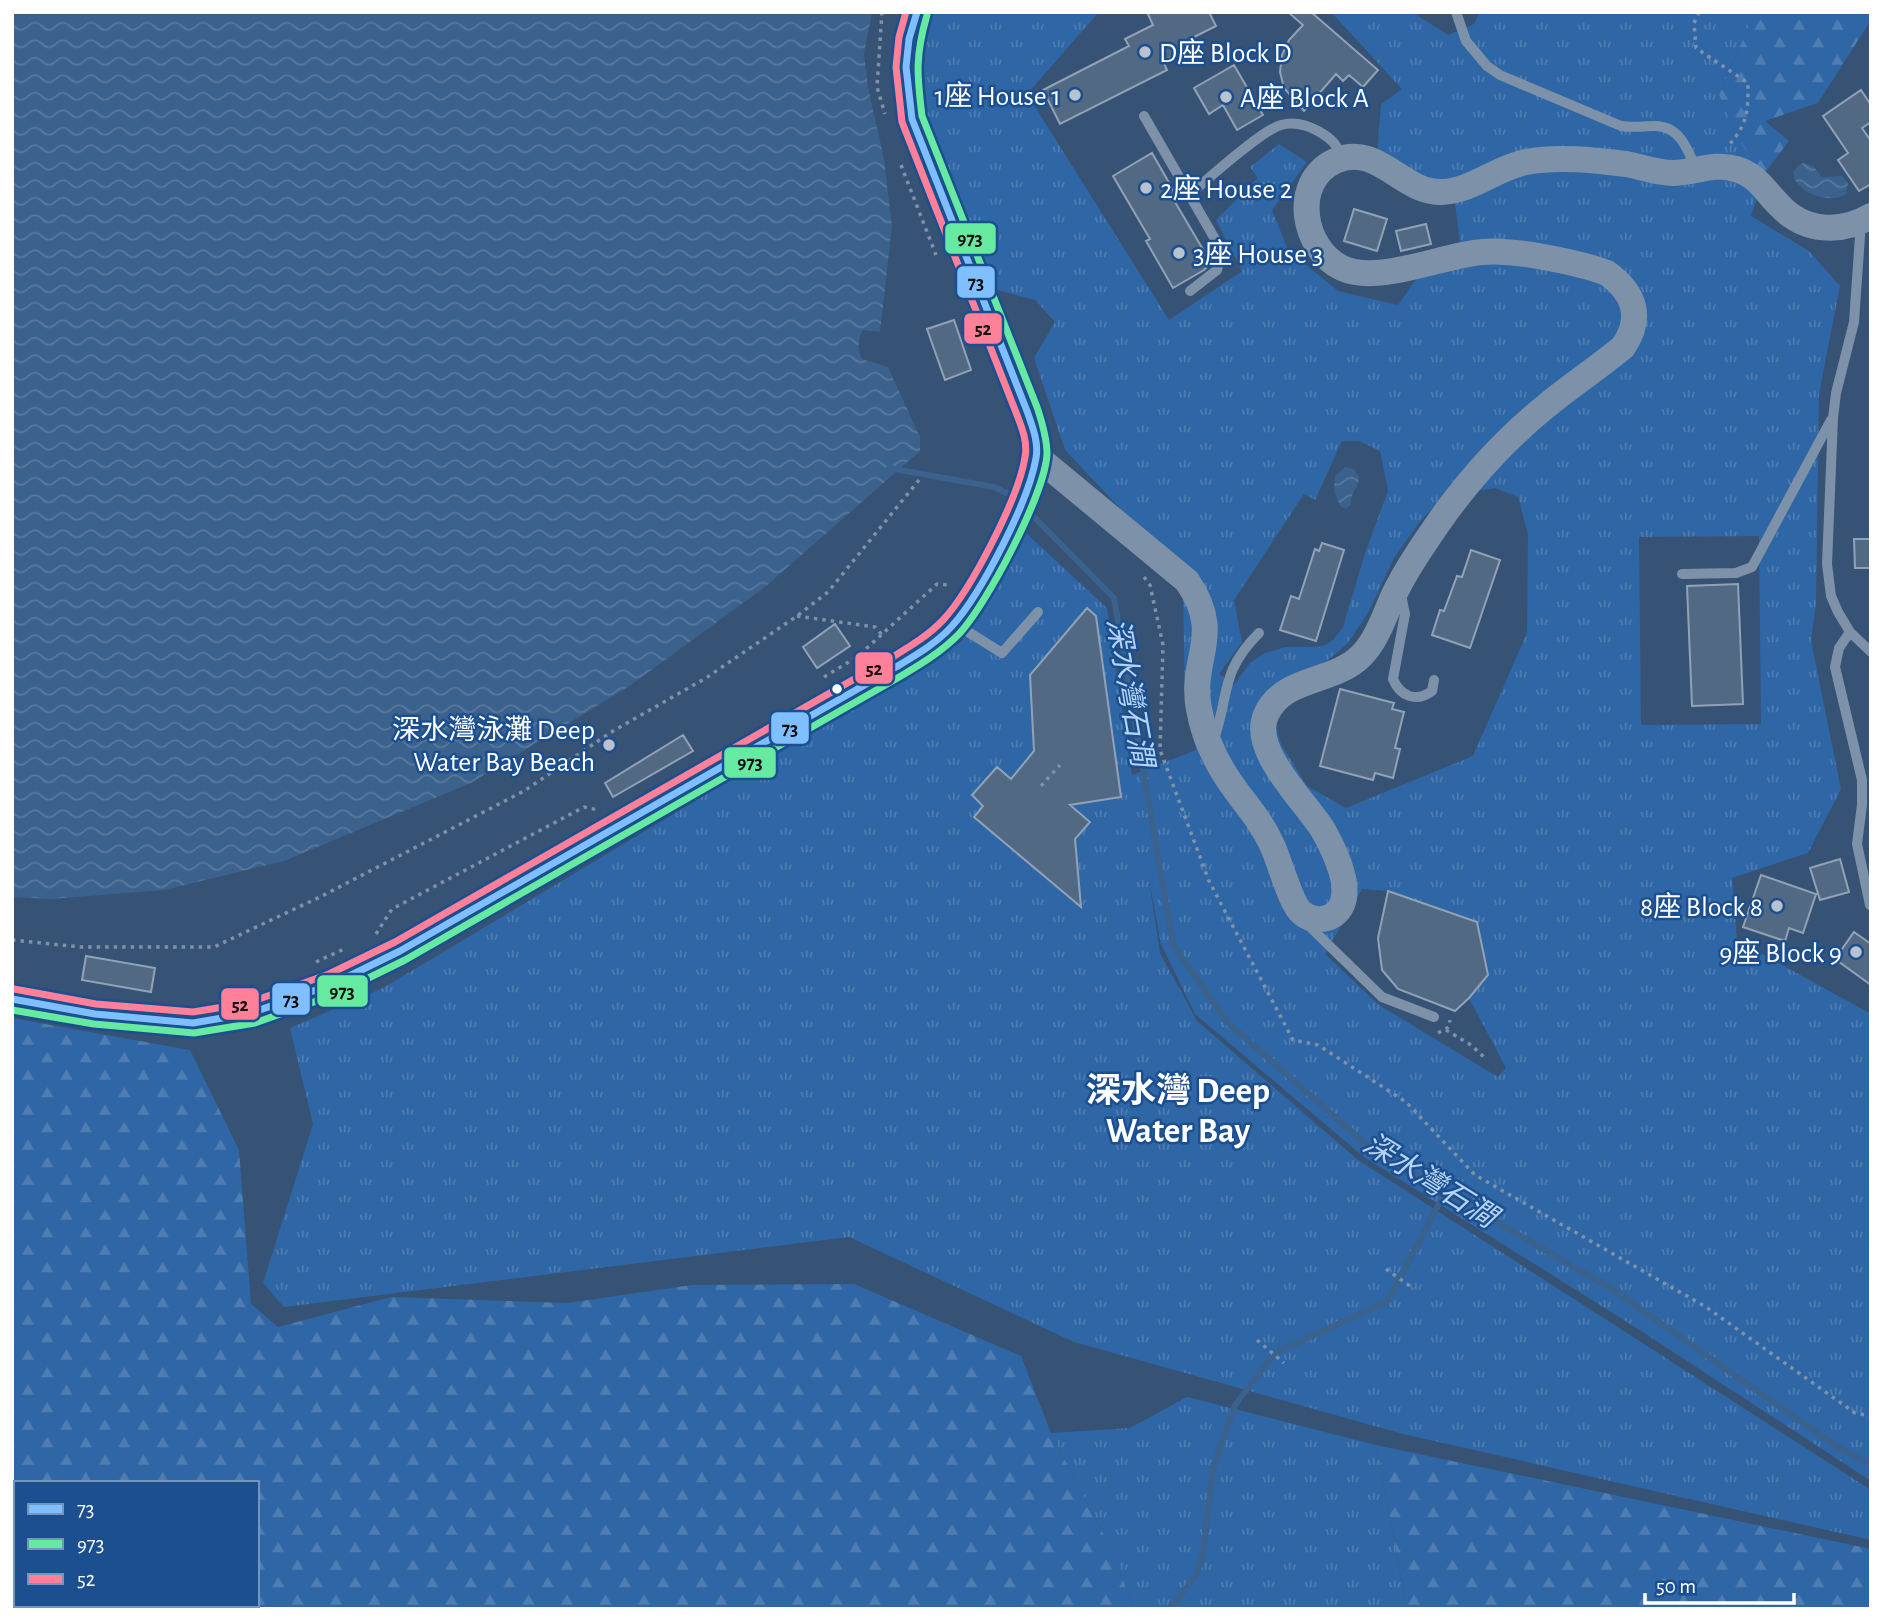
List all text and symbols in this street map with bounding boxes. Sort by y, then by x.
place label: D座 Block D [1159,38,1292,68]
marker: D座 Block D [1137,44,1153,60]
place label: 1座 House 1 [935,81,1061,111]
place label: A座 Block A [1240,83,1369,113]
marker: 1座 House 1 [1067,87,1083,103]
marker: A座 Block A [1218,89,1234,105]
place label: 2座 House 2 [1160,174,1293,204]
marker: 2座 House 2 [1138,180,1154,196]
line badge: 973 [944,222,997,255]
text: 973 [957,230,983,249]
place label: 3座 House 3 [1193,239,1323,269]
marker: 3座 House 3 [1171,245,1187,261]
line badge: 73 [956,265,996,299]
text: 73 [968,274,984,293]
line badge: 52 [963,312,1003,345]
text: 52 [974,320,992,339]
water label: 深水灣石澗 [1101,615,1159,773]
line badge: 52 [854,651,894,685]
text: 52 [865,660,883,679]
unlabelled marker [830,682,844,696]
line badge: 73 [770,711,810,745]
place label: 深水灣泳灘 Deep Water Bay Beach [392,715,595,777]
text: 73 [782,720,798,739]
marker: 深水灣泳灘 Deep Water Bay Beach [601,737,617,753]
line badge: 973 [723,746,777,779]
text: 973 [737,754,763,773]
place label: 8座 Block 8 [1640,892,1763,922]
marker: 8座 Block 8 [1769,898,1785,914]
place label: 9座 Block 9 [1719,938,1842,968]
marker: 9座 Block 9 [1848,944,1864,960]
line badge: 973 [316,974,369,1008]
line badge: 73 [271,982,311,1016]
text: 973 [329,983,355,1002]
line badge: 52 [220,987,260,1021]
text: 73 [283,991,299,1010]
text: 52 [231,996,249,1015]
district label: 深水灣 Deep Water Bay [1086,1072,1270,1149]
water label: 深水灣石澗 [1358,1127,1505,1235]
legend [14,1481,259,1607]
text: 73 [77,1499,94,1520]
text: 973 [77,1534,104,1555]
scale bar [1645,1562,1794,1606]
text: 52 [77,1569,95,1590]
text: 50 m [1656,1576,1696,1597]

